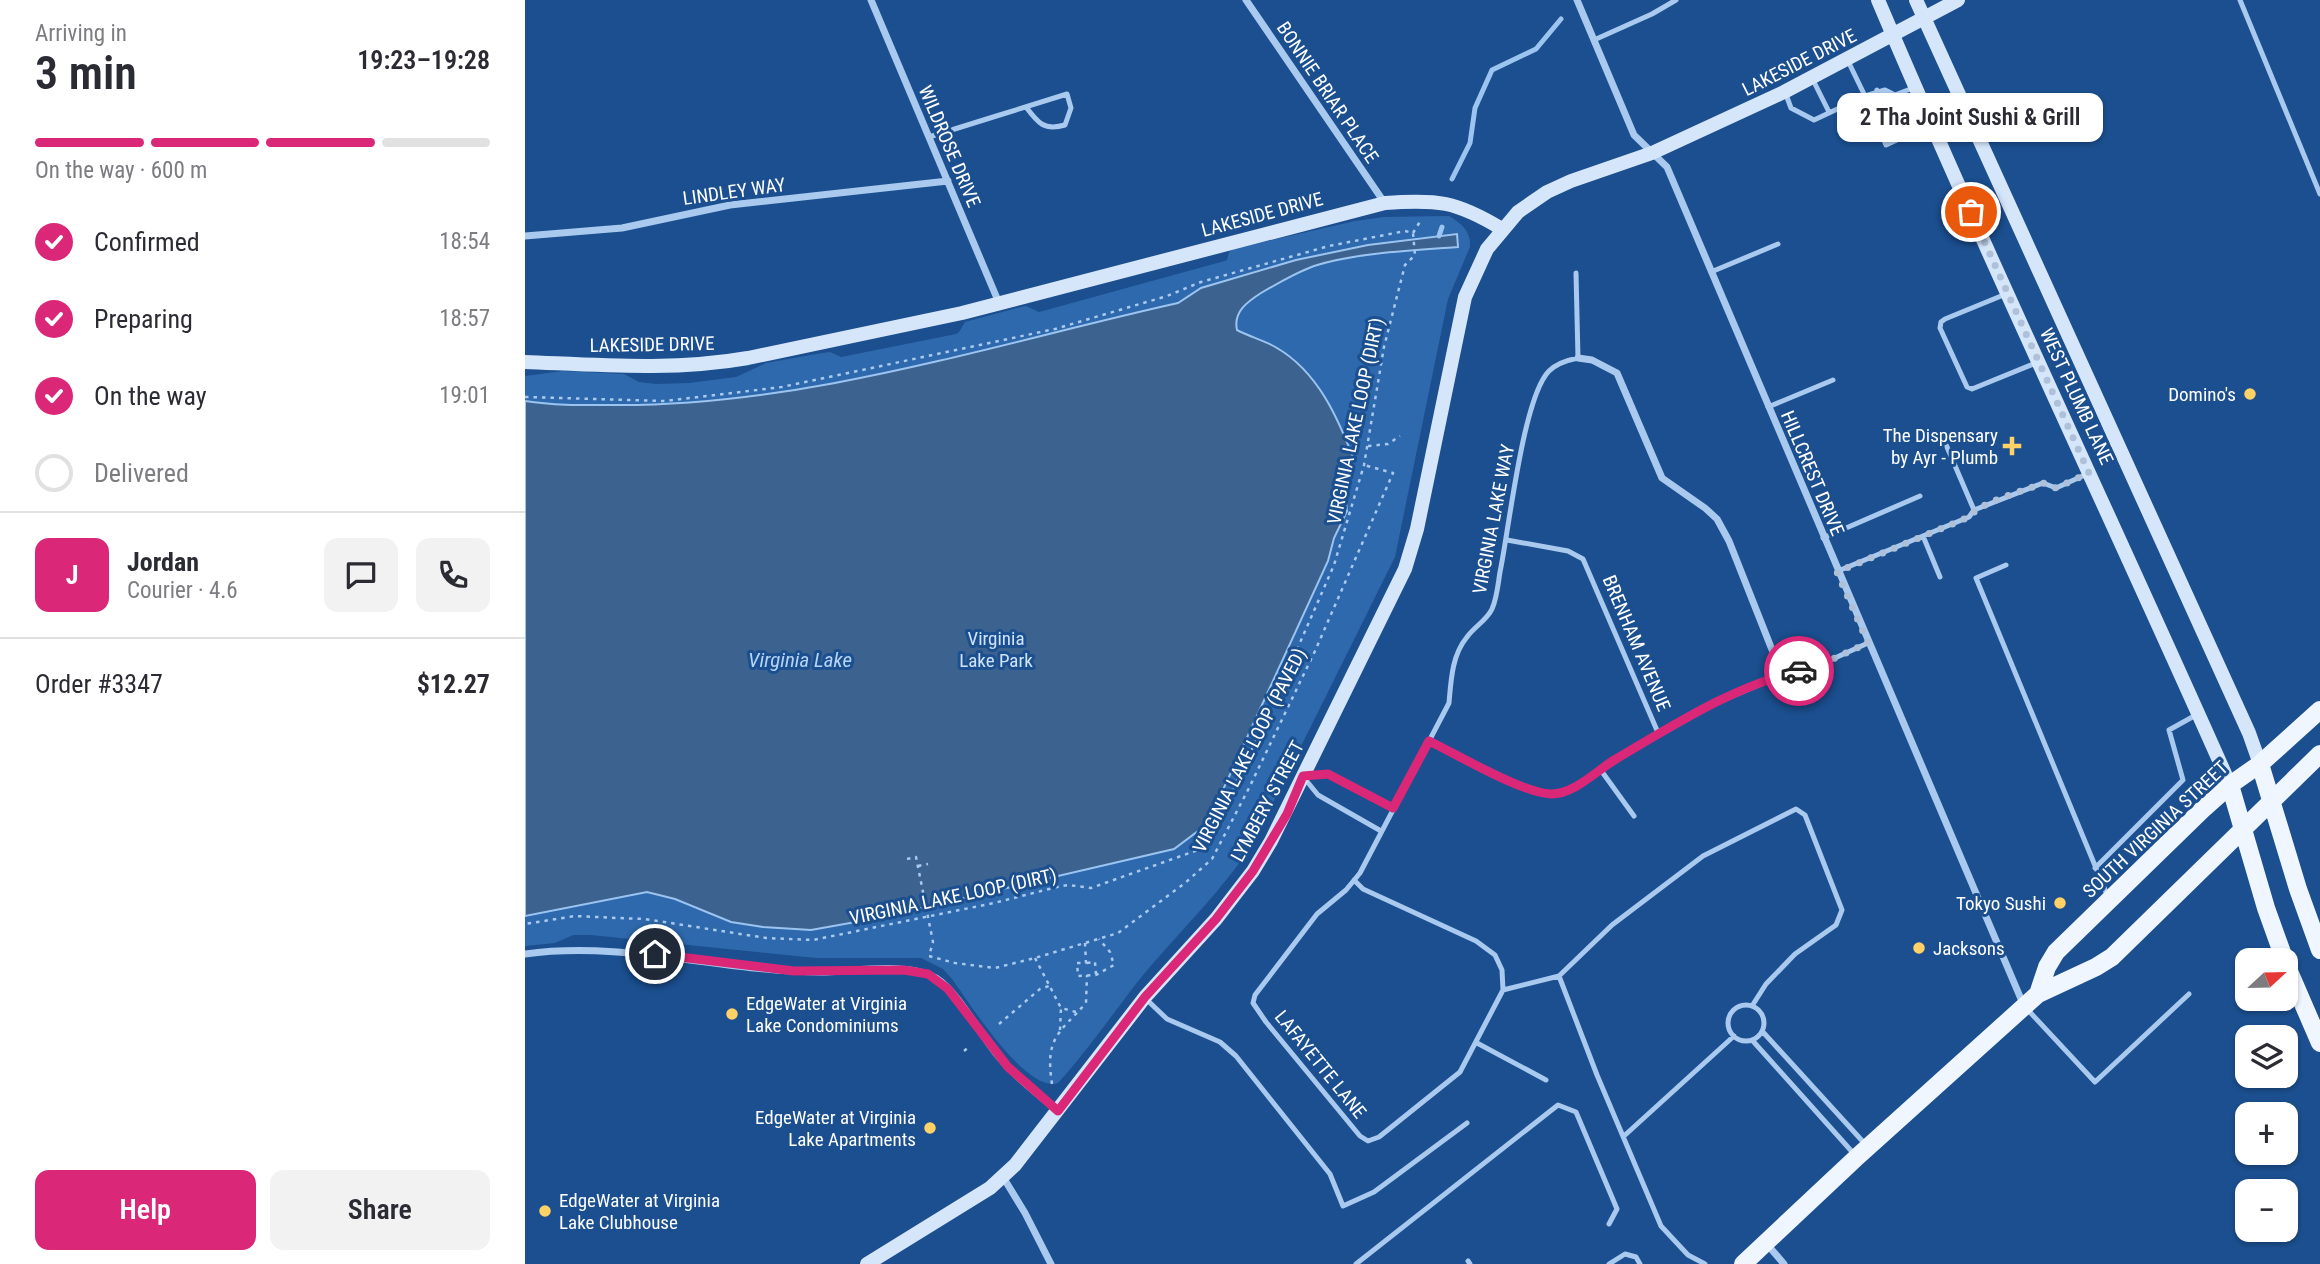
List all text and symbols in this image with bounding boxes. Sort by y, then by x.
street label: BONNIE BRIAR PLACE [1272,17,1383,167]
text: Arriving in [35,20,127,47]
street label: LAKESIDE DRIVE [1738,24,1860,101]
text: 19:23–19:28 [357,45,490,75]
text: 3 min [35,46,137,100]
street label: WILDROSE DRIVE [914,82,986,211]
callout: 2 Tha Joint Sushi & Grill [1838,93,2104,142]
text: 2 Tha Joint Sushi & Grill [1860,104,2080,131]
text: On the way · 600 m [35,157,207,184]
street label: LINDLEY WAY [681,173,787,210]
pin [1941,182,2001,242]
street label: LAKESIDE DRIVE [1199,187,1325,242]
icon: bag [1952,193,1990,231]
icon: check [35,223,73,261]
text: Confirmed [94,227,200,257]
text: 18:54 [439,228,490,255]
icon: check [35,300,73,338]
text: Preparing [94,304,193,334]
text: 18:57 [439,305,490,332]
street label: VIRGINIA LAKE LOOP (DIRT) [1322,316,1389,527]
street label: WEST PLUMB LANE [2035,324,2118,468]
street label: LAKESIDE DRIVE [589,332,715,357]
icon: check [35,377,73,415]
text: On the way [94,381,207,411]
text: 19:01 [439,382,490,409]
place label: Domino's [2168,383,2236,406]
marker: Domino's [2242,386,2258,402]
street label: HILLCREST DRIVE [1776,407,1849,539]
place label: The Dispensary by Ayr - Plumb [1883,424,1998,469]
marker: The Dispensary by Ayr - Plumb [2004,438,2020,454]
street label: VIRGINIA LAKE WAY [1468,442,1519,596]
text: Delivered [94,458,189,488]
button: chat [324,538,398,612]
button: phone [416,538,490,612]
text: Jordan [127,547,199,577]
text: J [66,560,78,590]
street label: BRENHAM AVENUE [1598,572,1676,715]
text: Courier · 4.6 [127,577,238,604]
park label: Virginia Lake Park [959,627,1033,672]
courier [1764,636,1834,706]
street label: VIRGINIA LAKE LOOP (PAVED) [1188,644,1311,856]
water label: Virginia Lake [748,648,852,672]
icon: car [1780,652,1818,690]
text: Order #3347 [35,669,163,699]
text: $12.27 [417,669,490,699]
street label: LYMBERY STREET [1226,737,1309,866]
street label: SOUTH VIRGINIA STREET [2078,756,2233,903]
street label: VIRGINIA LAKE LOOP (DIRT) [848,863,1059,930]
place label: Tokyo Sushi [1956,892,2046,915]
marker: Tokyo Sushi [2052,895,2068,911]
pin [625,924,685,984]
icon: home [636,935,674,973]
place label: Jacksons [1933,937,2005,960]
marker: Jacksons [1911,940,1927,956]
north arrow [2235,948,2298,1012]
map controls [2235,948,2298,1242]
place label: EdgeWater at Virginia Lake Condominiums [746,992,907,1037]
marker: EdgeWater at Virginia Lake Condominiums [724,1006,740,1022]
street label: LAFAYETTE LANE [1270,1006,1371,1123]
button: layers [2235,1025,2298,1088]
button: + [2235,1102,2298,1165]
place label: EdgeWater at Virginia Lake Apartments [755,1106,916,1151]
marker: EdgeWater at Virginia Lake Apartments [922,1120,938,1136]
button: Help [35,1170,256,1250]
button: Share [270,1170,490,1250]
button: − [2235,1179,2298,1242]
place label: EdgeWater at Virginia Lake Clubhouse [559,1189,720,1234]
marker: EdgeWater at Virginia Lake Clubhouse [537,1203,553,1219]

